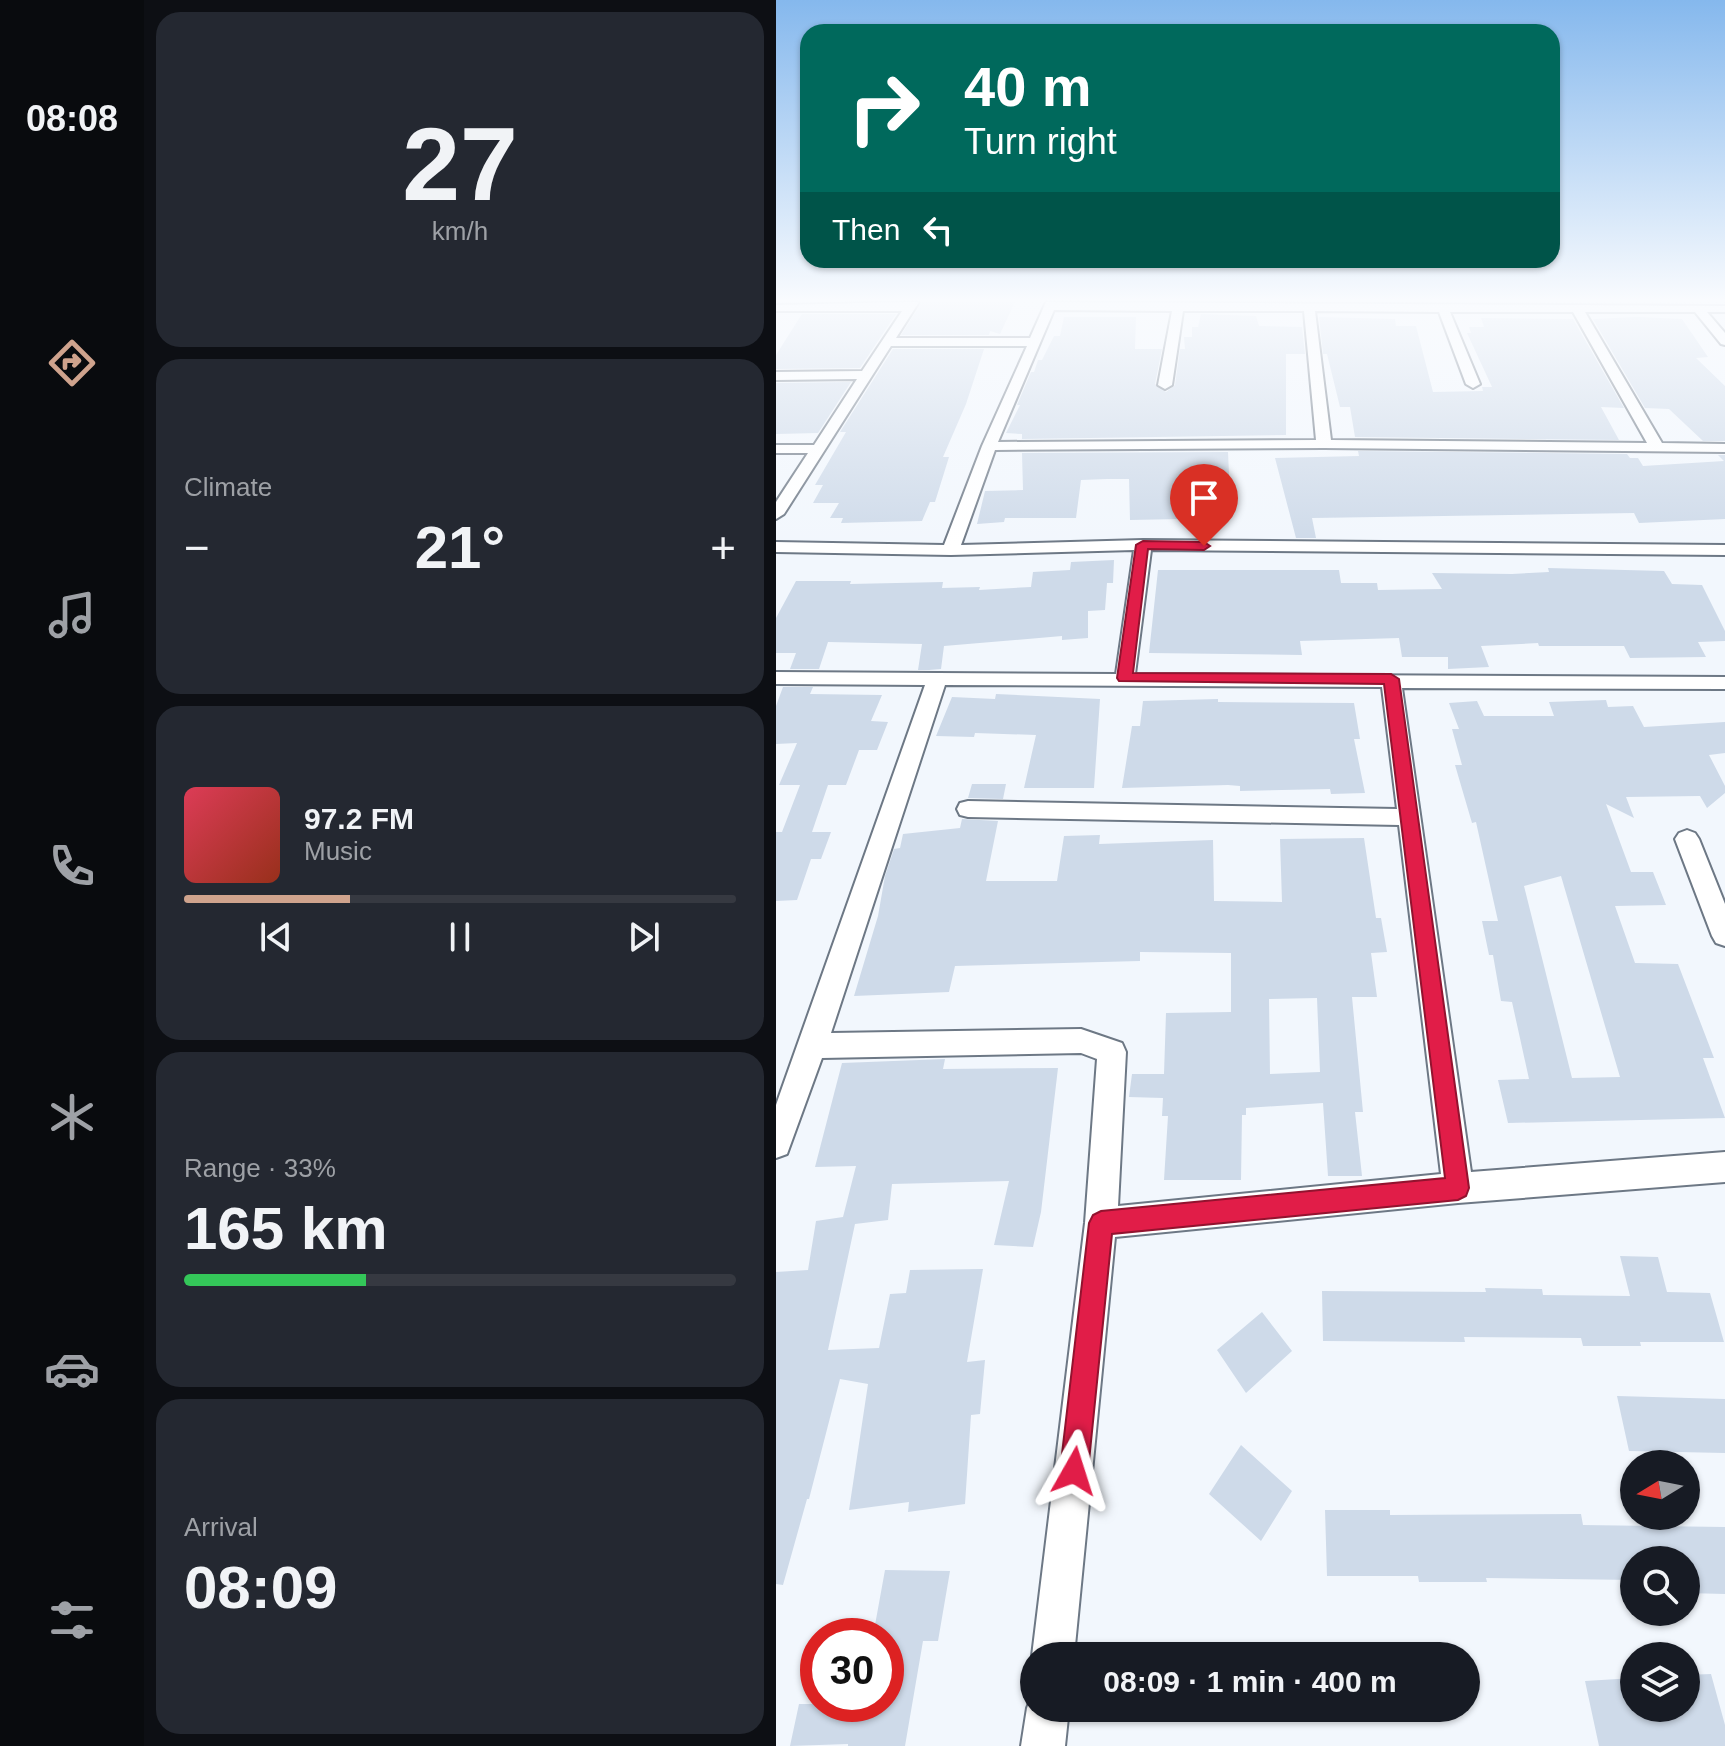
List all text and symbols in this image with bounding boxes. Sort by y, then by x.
text: 40 m [964,55,1092,118]
icon: right [832,56,936,160]
text: 08:08 [26,98,118,139]
text: 27 [402,106,518,222]
text: Turn right [964,121,1117,162]
icon: left [916,208,960,252]
text: Then [832,213,900,246]
text: km/h [432,216,488,246]
icon: directions [44,335,100,391]
pin [1170,464,1238,546]
text: Climate [184,472,272,502]
icon: arrive [1182,476,1226,520]
text: 21° [415,514,505,581]
text: − [184,523,210,572]
text: + [710,523,736,572]
icon: music [44,587,100,643]
text: 97.2 FM [304,802,414,835]
text: Music [304,836,372,866]
icon: phone [44,838,100,894]
icon: previous [254,915,298,959]
icon: pause [438,915,482,959]
icon: next [622,915,666,959]
icon: climate [44,1089,100,1145]
text: Range · 33% [184,1153,336,1183]
text: 165 km [184,1195,388,1262]
icon: car [44,1341,100,1397]
position arrow [1032,1429,1116,1513]
north arrow [1620,1450,1700,1530]
map controls [1620,1450,1700,1722]
text: Arrival [184,1512,258,1542]
button: search [1620,1546,1700,1626]
text: 08:09 [184,1554,337,1621]
icon: filters [44,1592,100,1648]
speed limit sign: 30 [800,1618,904,1722]
button: layers [1620,1642,1700,1722]
text: 08:09 · 1 min · 400 m [1103,1665,1397,1698]

